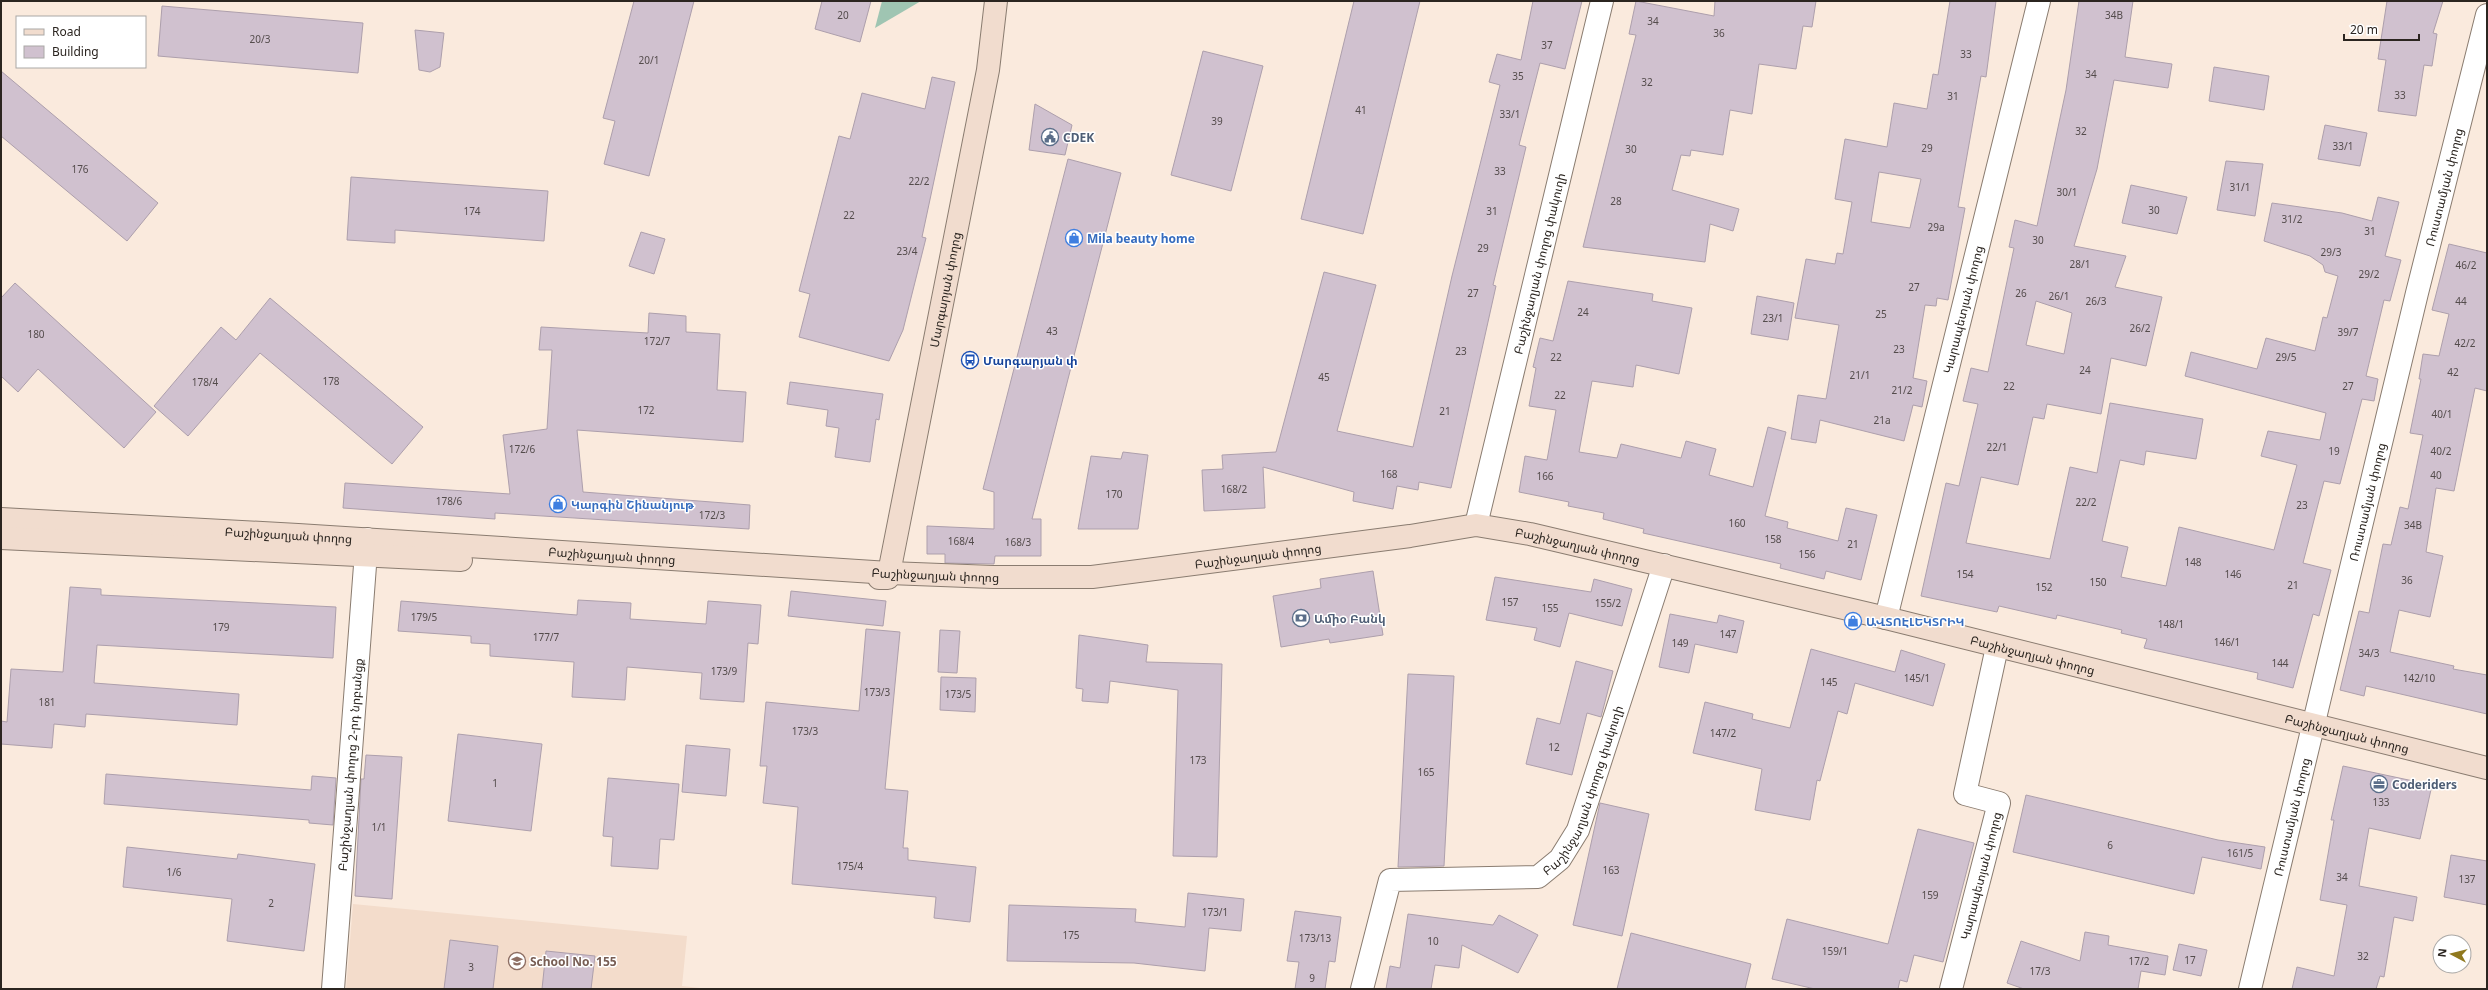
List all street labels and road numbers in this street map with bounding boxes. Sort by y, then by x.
street label: Ռուստամյան փողոց [2421,126,2467,248]
street label: Բաշինջաղյան փողոց փակուղի [1509,171,1569,356]
street label: Մարգարյան փողոց [925,230,964,349]
street label: Կարապետյան փողոց [1938,244,1987,375]
street label: Ռուստամյան փողոց [2344,441,2389,563]
street label: Բաշինջաղյան փողոց [224,523,353,547]
street label: Բաշինջաղյան փողոց [1514,523,1642,568]
street label: Բաշինջաղյան փողոց [1194,539,1322,572]
street label: Բաշինջաղյան փողոց [548,543,676,568]
street label: Բաշինջաղյան փողոց [871,563,999,586]
street label: Բաշինջաղյան փողոց [1969,631,2097,678]
street label: Բաշինջաղյան փողոց 2-րդ նրբանցք [333,657,366,872]
street label: Բաշինջաղյան փողոց փակուղի [1538,703,1626,879]
street label: Բաշինջաղյան փողոց [2283,709,2411,757]
street label: Ռուստամյան փողոց [2269,756,2314,878]
street label: Կարապետյան փողոց [1956,810,2005,941]

